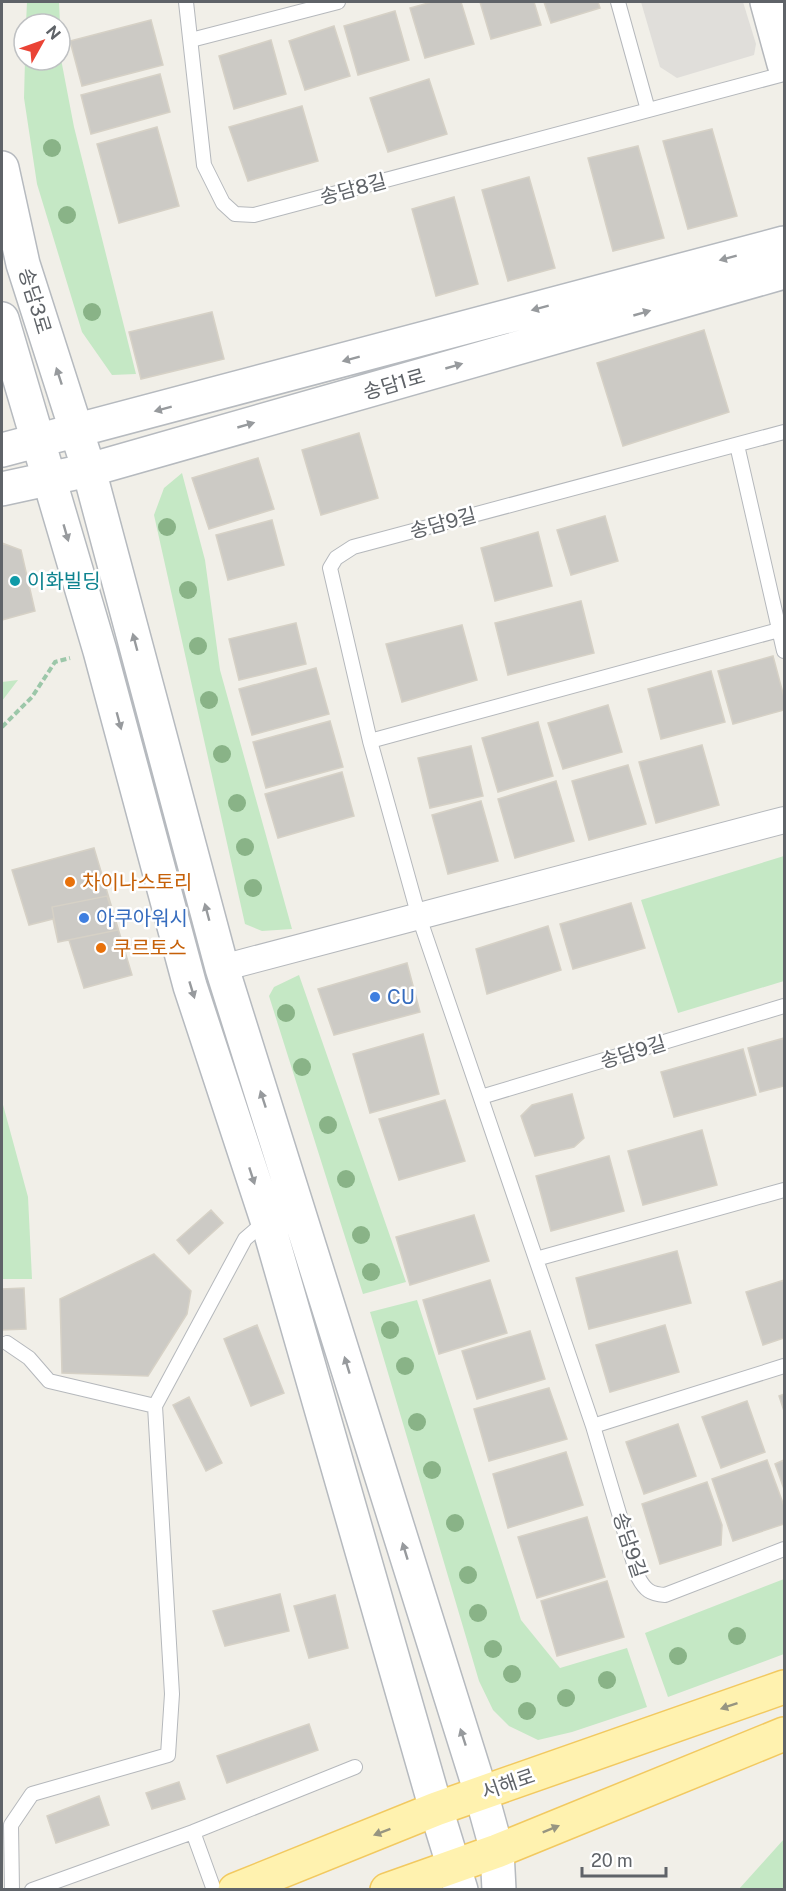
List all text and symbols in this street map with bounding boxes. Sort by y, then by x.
north arrow [12,12,72,72]
text: N [42,22,64,44]
street label: 송담8길 [317,169,389,209]
one-way arrow [719,254,737,263]
street label: 송담3로 [14,265,56,337]
one-way arrow [530,304,549,314]
one-way arrow [633,308,651,317]
one-way arrow [342,354,360,364]
one-way arrow [445,361,463,370]
street label: 송담1로 [360,364,428,404]
one-way arrow [53,367,63,385]
one-way arrow [154,405,172,414]
one-way arrow [237,420,256,430]
street label: 송담9길 [407,503,479,543]
one-way arrow [62,525,71,543]
place label: 이화빌딩 [27,569,101,593]
marker: 이화빌딩 [8,574,22,588]
one-way arrow [130,633,139,651]
one-way arrow [114,712,124,730]
place label: 차이나스토리 [82,870,192,894]
marker: 차이나스토리 [63,875,77,889]
one-way arrow [201,903,211,921]
place label: 아쿠아워시 [96,906,188,930]
marker: 아쿠아워시 [77,911,91,925]
place label: 쿠르토스 [113,936,187,960]
marker: 쿠르토스 [94,941,108,955]
one-way arrow [188,981,197,999]
place label: CU [387,985,415,1009]
marker: CU [368,990,382,1004]
street label: 송담9길 [597,1031,669,1073]
one-way arrow [258,1090,267,1108]
one-way arrow [248,1167,258,1185]
one-way arrow [341,1356,351,1374]
street label: 송담9길 [608,1509,652,1581]
one-way arrow [400,1542,409,1560]
one-way arrow [720,1702,738,1712]
one-way arrow [458,1728,467,1746]
street label: 서해로 [478,1764,538,1804]
one-way arrow [543,1824,561,1834]
one-way arrow [373,1828,391,1838]
scale bar [582,1840,666,1878]
text: 20 m [591,1850,633,1871]

